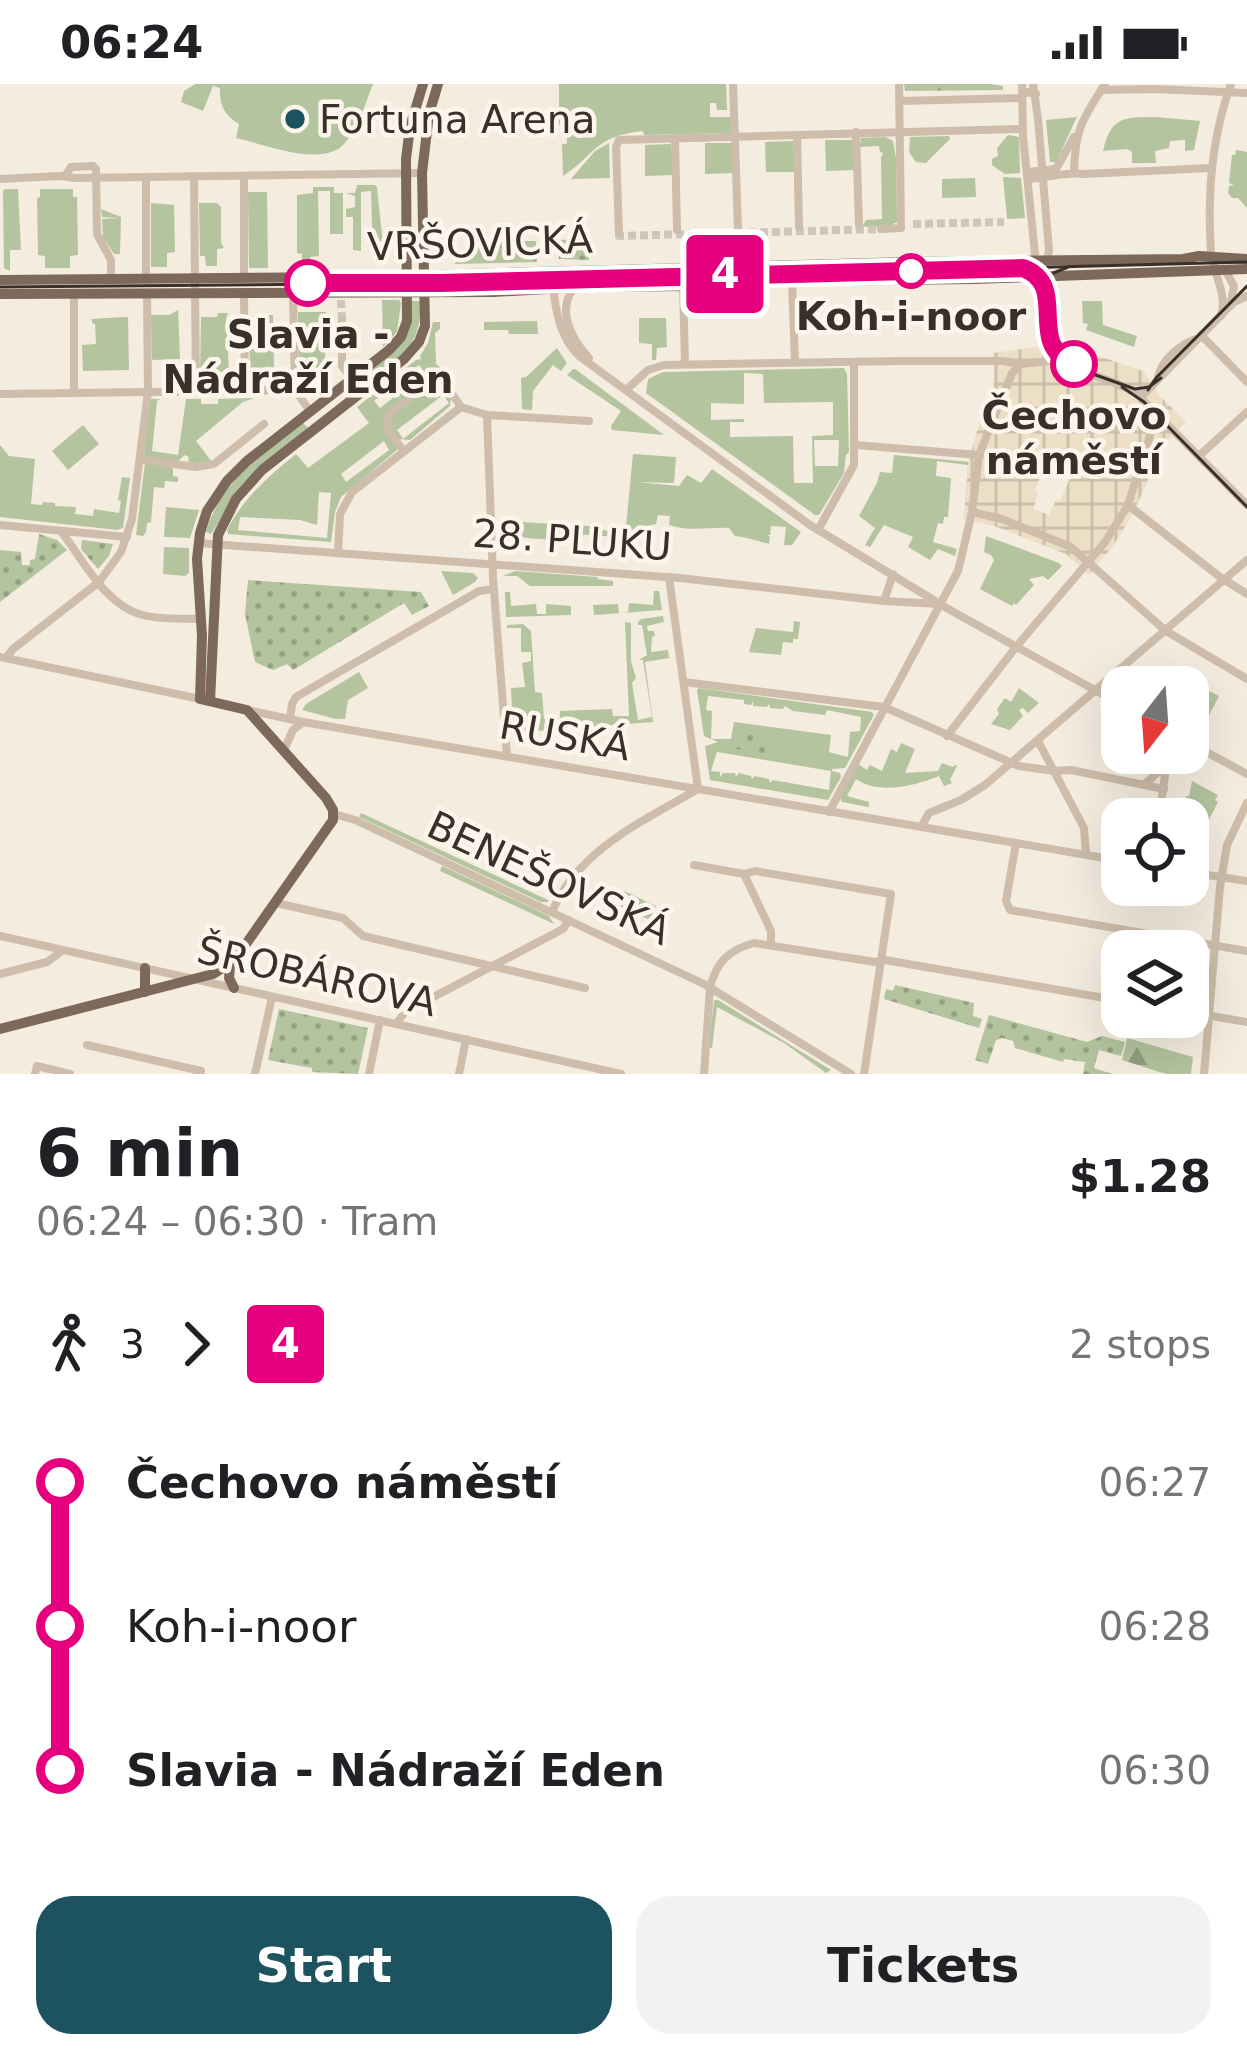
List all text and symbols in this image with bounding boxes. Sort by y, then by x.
text: 06:24 [60,16,203,69]
place label: Fortuna Arena [319,97,595,142]
marker: Fortuna Arena [282,106,308,132]
street label: VRŠOVICKÁ [366,216,594,269]
line badge: 4 [686,235,764,313]
text: 4 [710,249,740,298]
marker: Koh-i-noor [895,255,927,287]
marker: Slavia - Nádraží Eden [286,261,330,305]
place label: Koh-i-noor [796,294,1027,339]
place label: Slavia - Nádraží Eden [163,312,453,402]
marker: Čechovo náměstí [1052,342,1096,386]
place label: Čechovo náměstí [982,392,1166,483]
street label: 28. PLUKU [471,511,673,569]
north arrow [1101,666,1209,774]
map controls [1101,666,1209,1038]
street label: RUSKÁ [496,701,634,770]
button: locate [1101,798,1209,906]
street label: BENEŠOVSKÁ [420,801,678,954]
street label: ŠROBÁROVA [193,926,441,1025]
button: layers [1101,930,1209,1038]
text: 6 min [36,1115,243,1192]
text: $1.28 [1069,1150,1211,1203]
text: 06:24 – 06:30 · Tram [36,1199,438,1244]
icon: walk [36,1311,102,1377]
icon: forward [163,1311,229,1377]
text: 4 [271,1319,300,1368]
text: 3 [120,1322,145,1367]
text: 2 stops [1069,1322,1211,1367]
text: Čechovo náměstí [126,1456,559,1509]
text: 06:27 [1099,1460,1211,1505]
text: Koh-i-noor [126,1600,356,1653]
text: 06:28 [1099,1604,1211,1649]
text: Slavia - Nádraží Eden [126,1744,665,1797]
text: 06:30 [1099,1748,1211,1793]
button: Start [36,1896,612,2034]
button: Tickets [636,1896,1211,2034]

